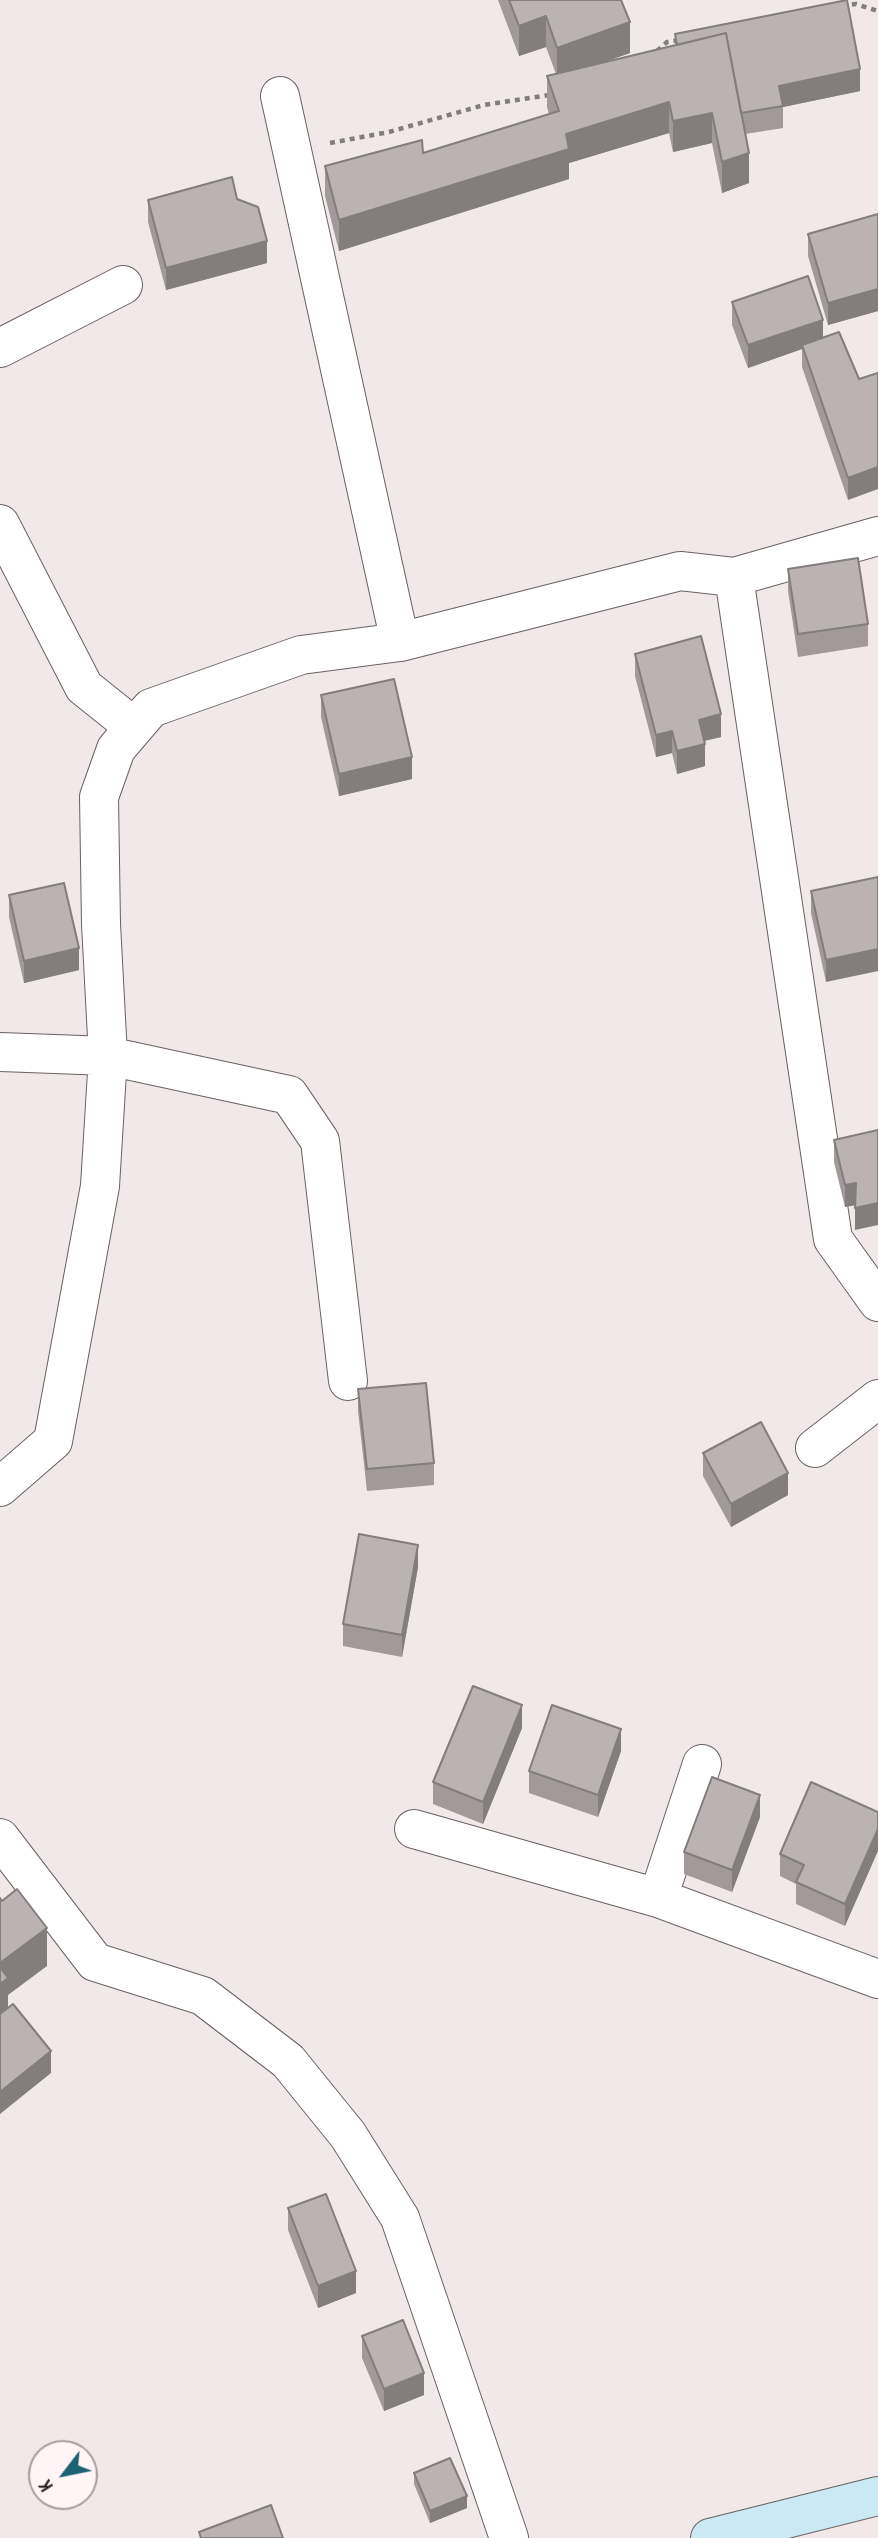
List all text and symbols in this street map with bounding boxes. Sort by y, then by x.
north arrow [28,2440,98,2510]
text: K [34,2475,59,2495]

